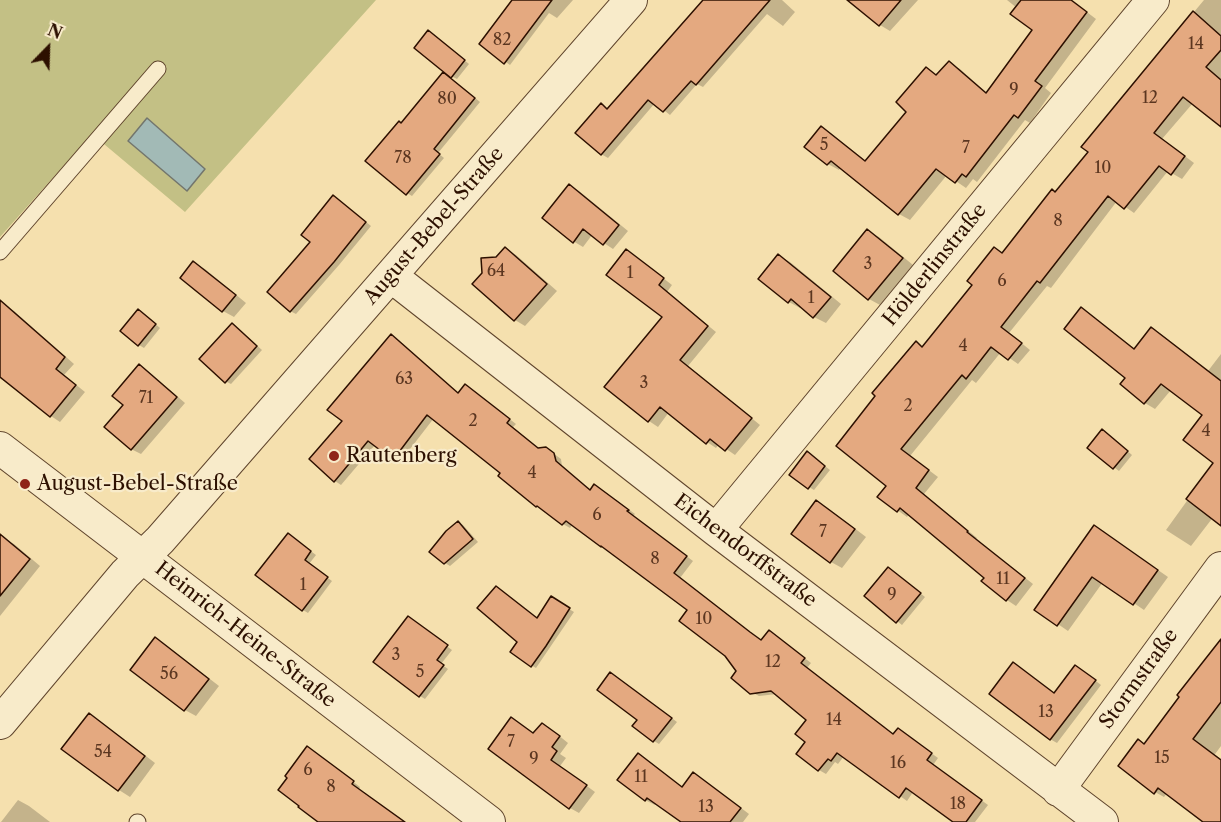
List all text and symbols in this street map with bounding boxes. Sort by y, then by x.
north arrow [18,18,78,78]
text: N [45,20,65,43]
house number: 82 [493,30,511,50]
house number: 14 [1188,34,1204,54]
house number: 9 [1009,80,1019,100]
house number: 12 [1142,88,1158,108]
house number: 80 [437,89,457,109]
house number: 5 [820,135,828,155]
house number: 7 [962,138,970,158]
street label: August-Bebel-Straße [359,142,509,310]
house number: 78 [394,148,412,168]
house number: 10 [1095,158,1111,178]
street label: Hölderlinstraße [878,199,992,331]
house number: 8 [1053,211,1063,231]
house number: 3 [864,254,872,274]
house number: 64 [487,261,505,281]
house number: 1 [627,263,633,283]
house number: 6 [997,271,1007,291]
house number: 1 [808,288,814,308]
house number: 4 [958,336,968,356]
house number: 63 [395,369,413,389]
house number: 3 [640,373,648,393]
house number: 71 [139,388,153,408]
house number: 2 [903,396,913,416]
house number: 2 [468,411,478,431]
house number: 4 [1201,421,1211,441]
place label: Rautenberg [346,444,456,468]
marker: Rautenberg [327,449,341,463]
house number: 4 [527,463,537,483]
place label: August-Bebel-Straße [37,472,238,496]
marker: August-Bebel-Straße [18,477,32,491]
street label: Eichendorffstraße [669,489,821,613]
house number: 6 [592,505,602,525]
house number: 7 [819,522,827,542]
house number: 8 [650,549,660,569]
street label: Heinrich-Heine-Straße [150,557,340,713]
house number: 11 [996,569,1010,589]
house number: 1 [300,575,306,595]
house number: 9 [887,585,897,605]
house number: 10 [696,609,712,629]
street label: Stormstraße [1095,624,1183,734]
house number: 3 [392,645,400,665]
house number: 12 [765,652,781,672]
house number: 5 [416,662,424,682]
house number: 56 [160,664,178,684]
house number: 13 [1038,702,1054,722]
house number: 14 [826,710,842,730]
house number: 7 [507,732,515,752]
house number: 54 [94,742,112,762]
house number: 15 [1154,748,1170,768]
house number: 9 [529,749,539,769]
house number: 16 [890,753,906,773]
house number: 6 [303,760,313,780]
house number: 11 [634,767,648,787]
house number: 8 [326,777,336,797]
house number: 18 [950,794,966,814]
house number: 13 [698,797,714,817]

